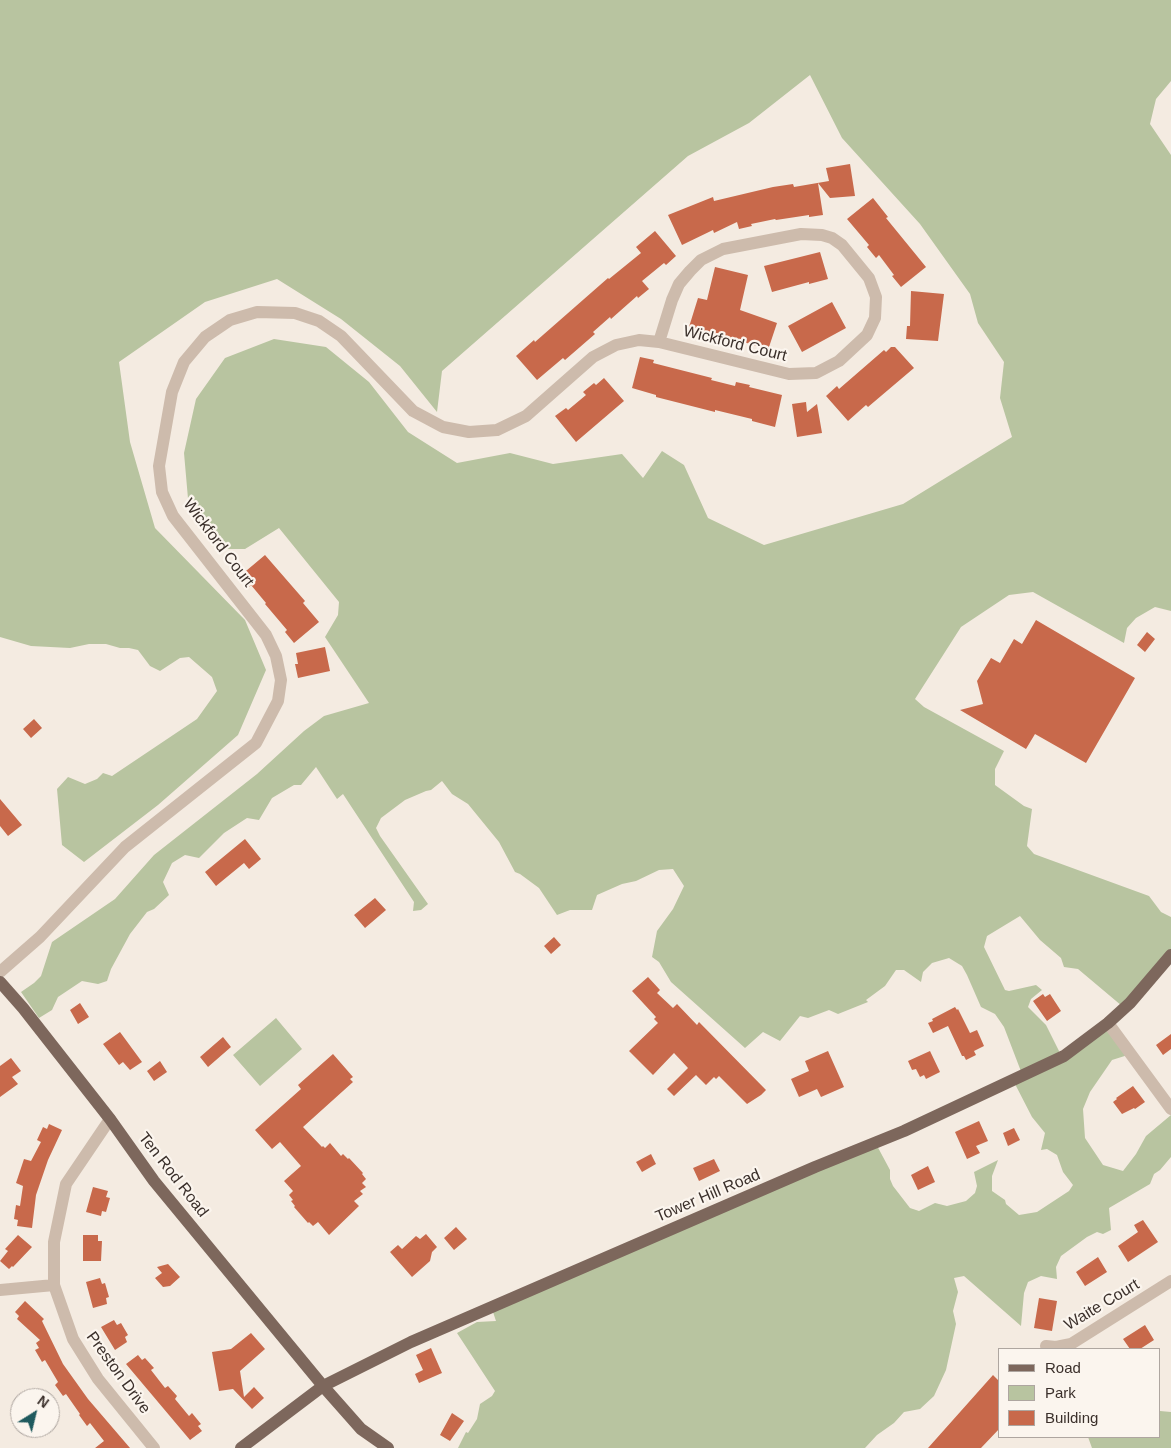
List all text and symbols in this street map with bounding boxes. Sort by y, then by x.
street label: Wickford Court [681,322,789,366]
street label: Wickford Court [178,495,258,591]
street label: Ten Rod Road [134,1129,212,1221]
street label: Tower Hill Road [653,1165,763,1227]
street label: Waite Court [1061,1275,1143,1335]
street label: Preston Drive [82,1328,154,1418]
legend [998,1348,1161,1438]
text: Road [1045,1359,1081,1376]
text: Park [1045,1384,1076,1401]
north arrow [10,1388,60,1438]
text: N [34,1392,52,1411]
text: Building [1045,1409,1098,1426]

